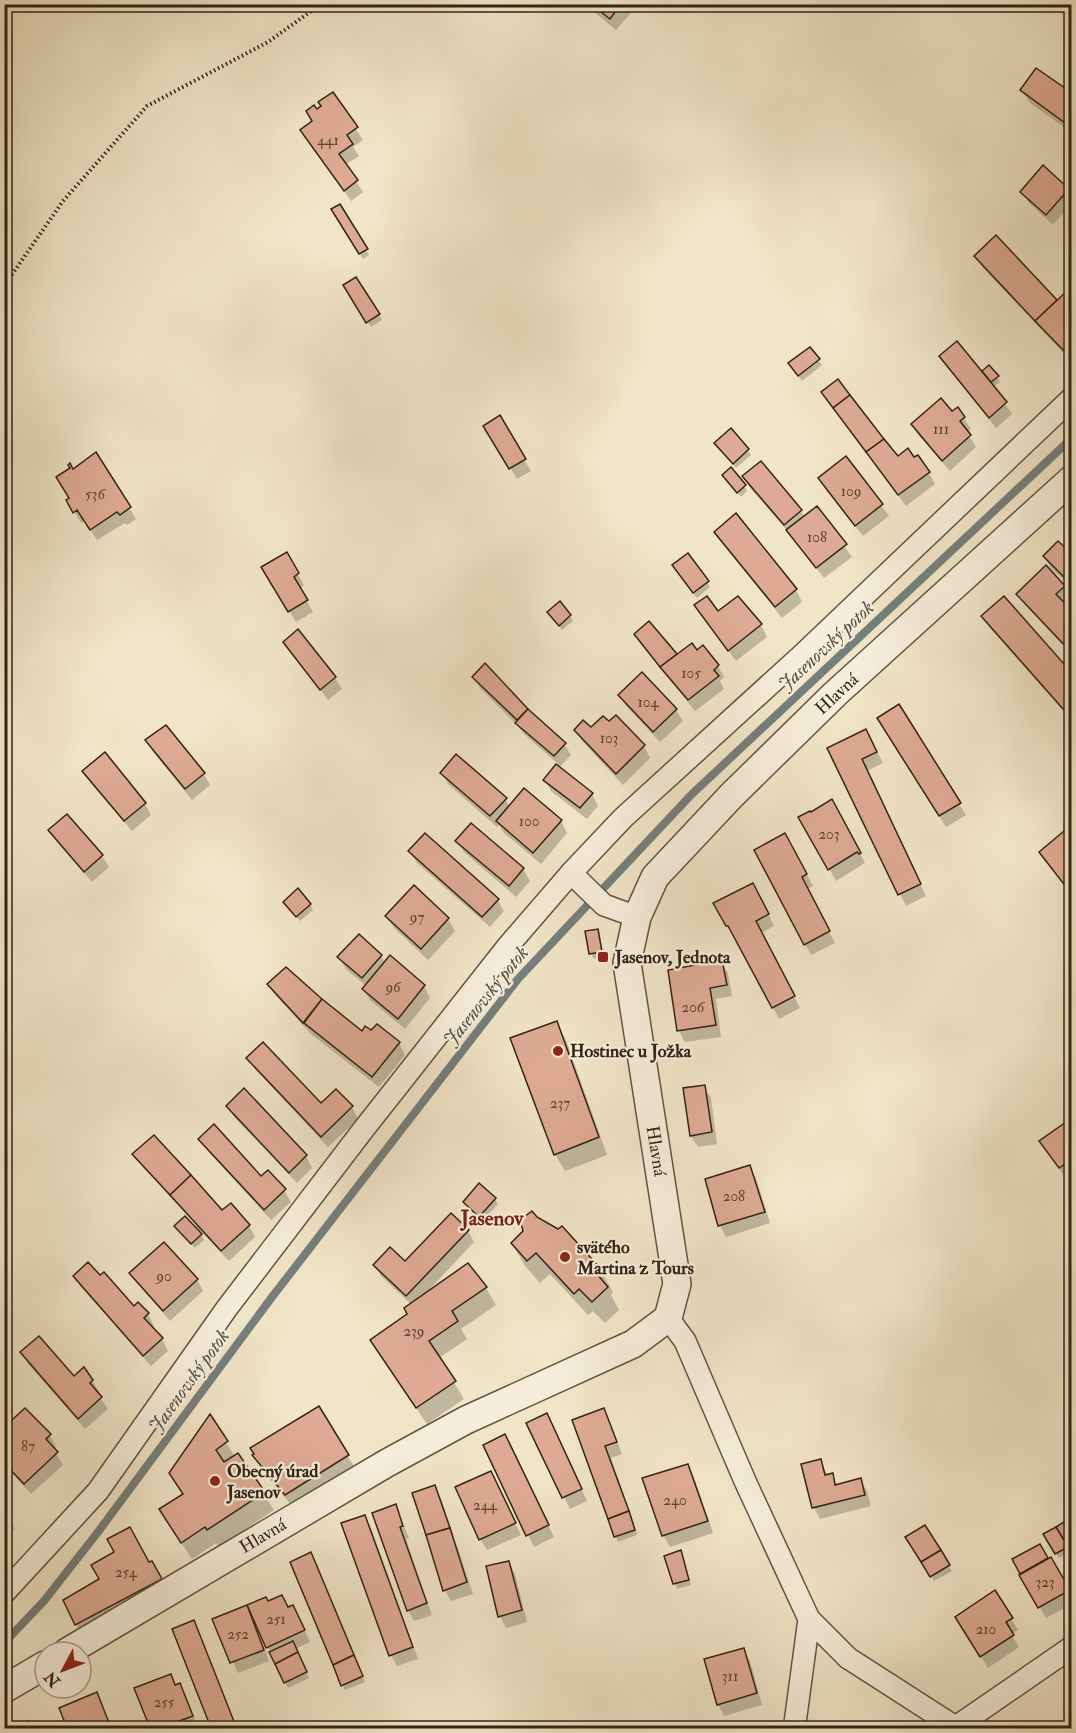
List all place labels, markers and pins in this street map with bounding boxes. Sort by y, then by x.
place label: Jasenov, Jednota [614,946,731,969]
marker: Jasenov, Jednota [596,950,610,964]
place label: Hostinec u Jožka [570,1040,692,1063]
marker: Hostinec u Jožka [551,1044,565,1058]
place label: svätého Martina z Tours [576,1236,694,1280]
marker: svätého Martina z Tours [558,1250,572,1264]
place label: Obecný úrad Jasenov [226,1460,318,1504]
marker: Obecný úrad Jasenov [208,1474,222,1488]

